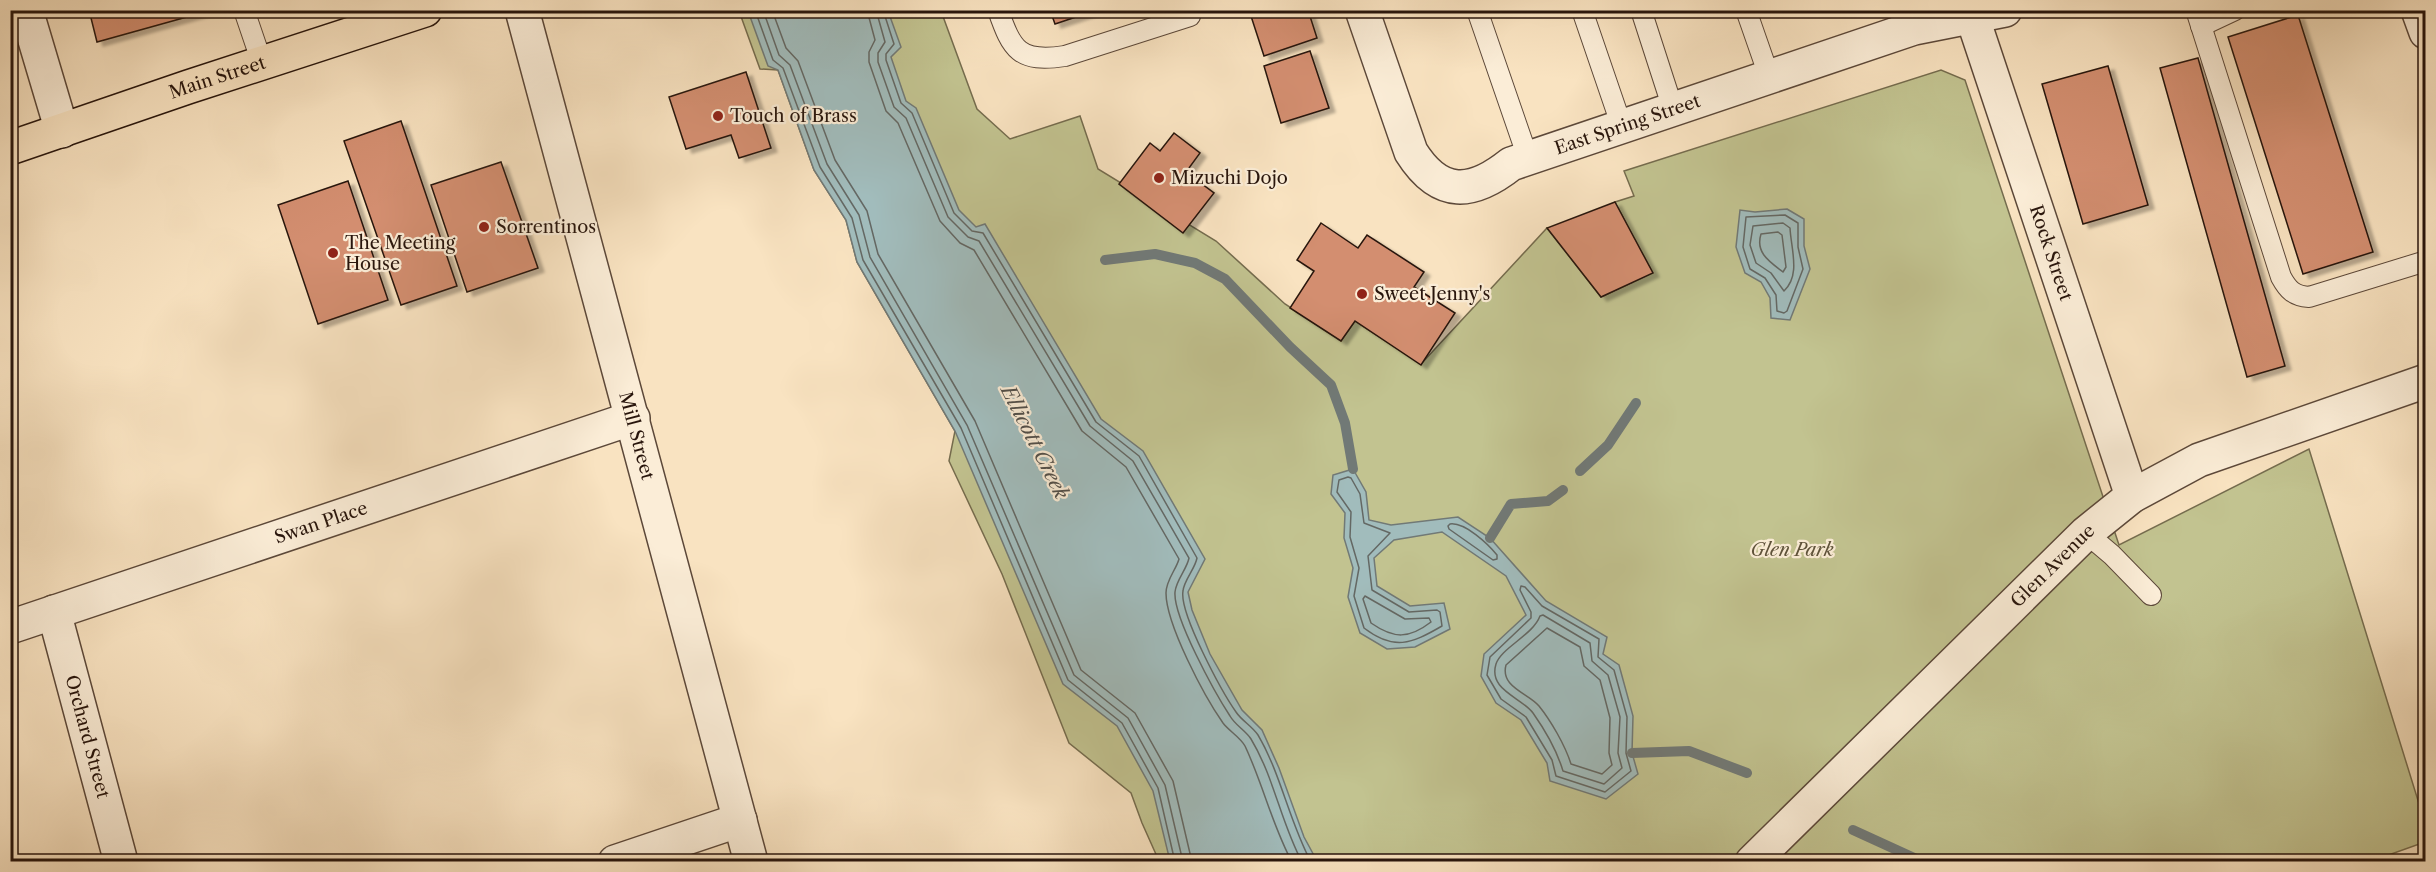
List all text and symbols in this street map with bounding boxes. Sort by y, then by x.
street label: Main Street [166,51,269,104]
street label: East Spring Street [1552,90,1704,159]
place label: Touch of Brass [730,105,857,127]
marker: Touch of Brass [711,109,725,123]
place label: Mizuchi Dojo [1171,167,1288,189]
marker: Mizuchi Dojo [1152,171,1166,185]
street label: Rock Street [2025,202,2077,304]
place label: Sorrentinos [496,216,596,238]
marker: Sorrentinos [477,220,491,234]
place label: The Meeting House [345,232,456,275]
marker: The Meeting House [326,246,340,260]
place label: Sweet Jenny's [1374,283,1490,305]
marker: Sweet Jenny's [1355,287,1369,301]
water label: Ellicott Creek [995,379,1074,503]
street label: Mill Street [614,389,659,483]
street label: Swan Place [272,497,370,549]
street label: Glen Avenue [2006,520,2099,612]
park label: Glen Park [1751,539,1834,561]
street label: Orchard Street [60,673,115,801]

